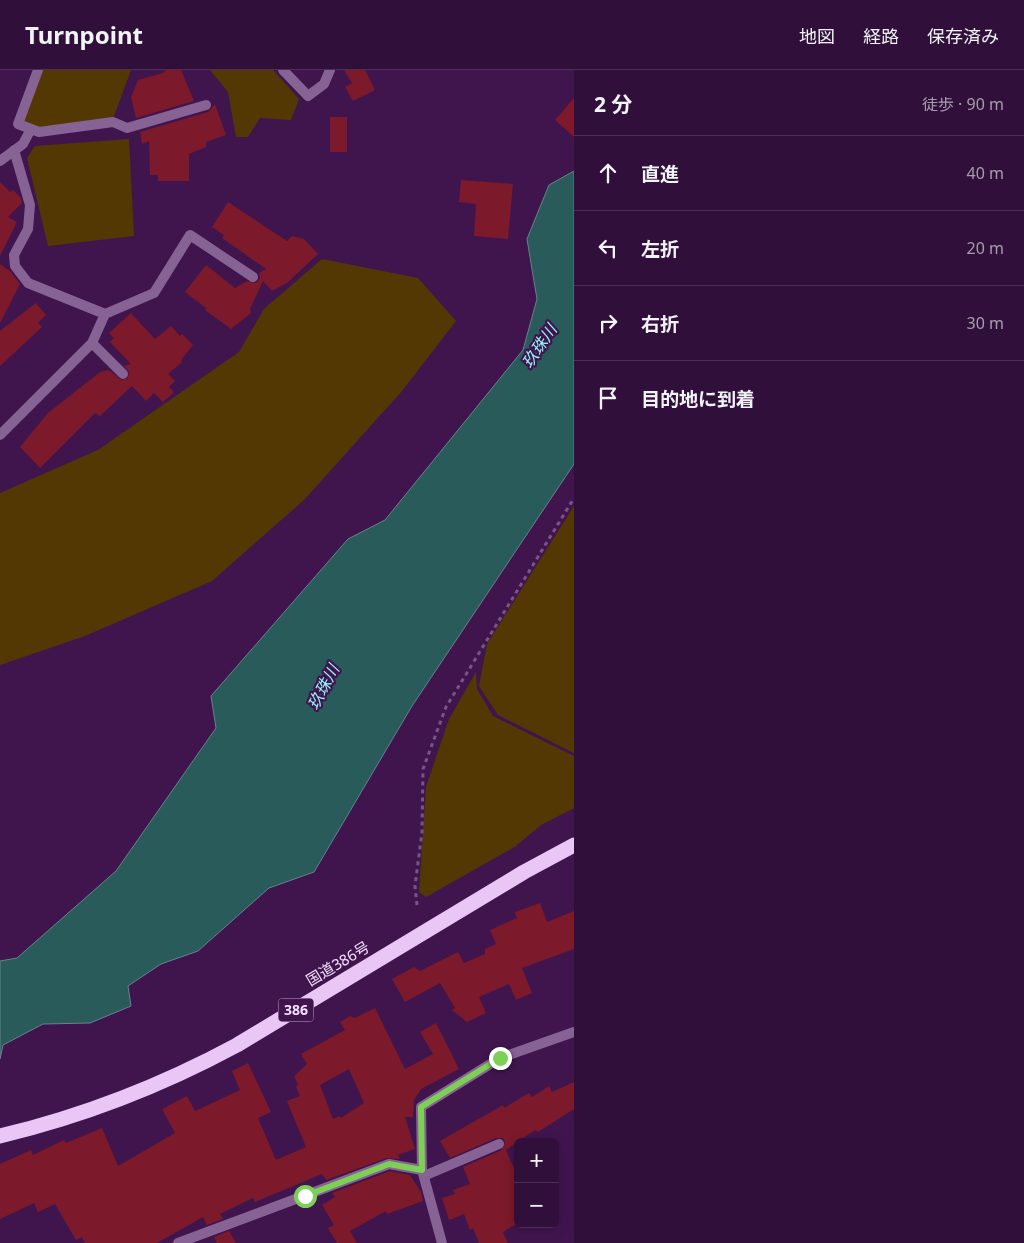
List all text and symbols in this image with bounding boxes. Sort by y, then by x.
text: Turnpoint [25,18,143,51]
text: 地図 [799,24,835,48]
text: 経路 [863,24,899,48]
text: 保存済み [927,24,999,48]
text: 2 分 [594,90,632,118]
text: 徒歩 · 90 m [922,93,1004,115]
icon: ahead [594,159,622,187]
text: 直進 [641,161,679,187]
text: 40 m [967,162,1004,184]
icon: left [594,234,622,262]
text: 左折 [641,236,679,262]
text: 20 m [967,237,1004,259]
icon: right [594,309,622,337]
text: 右折 [641,311,679,337]
text: 30 m [967,312,1004,334]
water label: 玖珠川 [516,318,563,372]
icon: arrive [594,384,622,412]
text: 目的地に到着 [641,386,755,412]
water label: 玖珠川 [302,659,345,713]
street label: 国道386号 [302,936,373,990]
road number: 386 [278,998,314,1022]
route end [489,1047,512,1070]
map controls [514,1138,559,1228]
button: + [514,1138,559,1183]
button: − [514,1183,559,1228]
route start [294,1185,317,1208]

